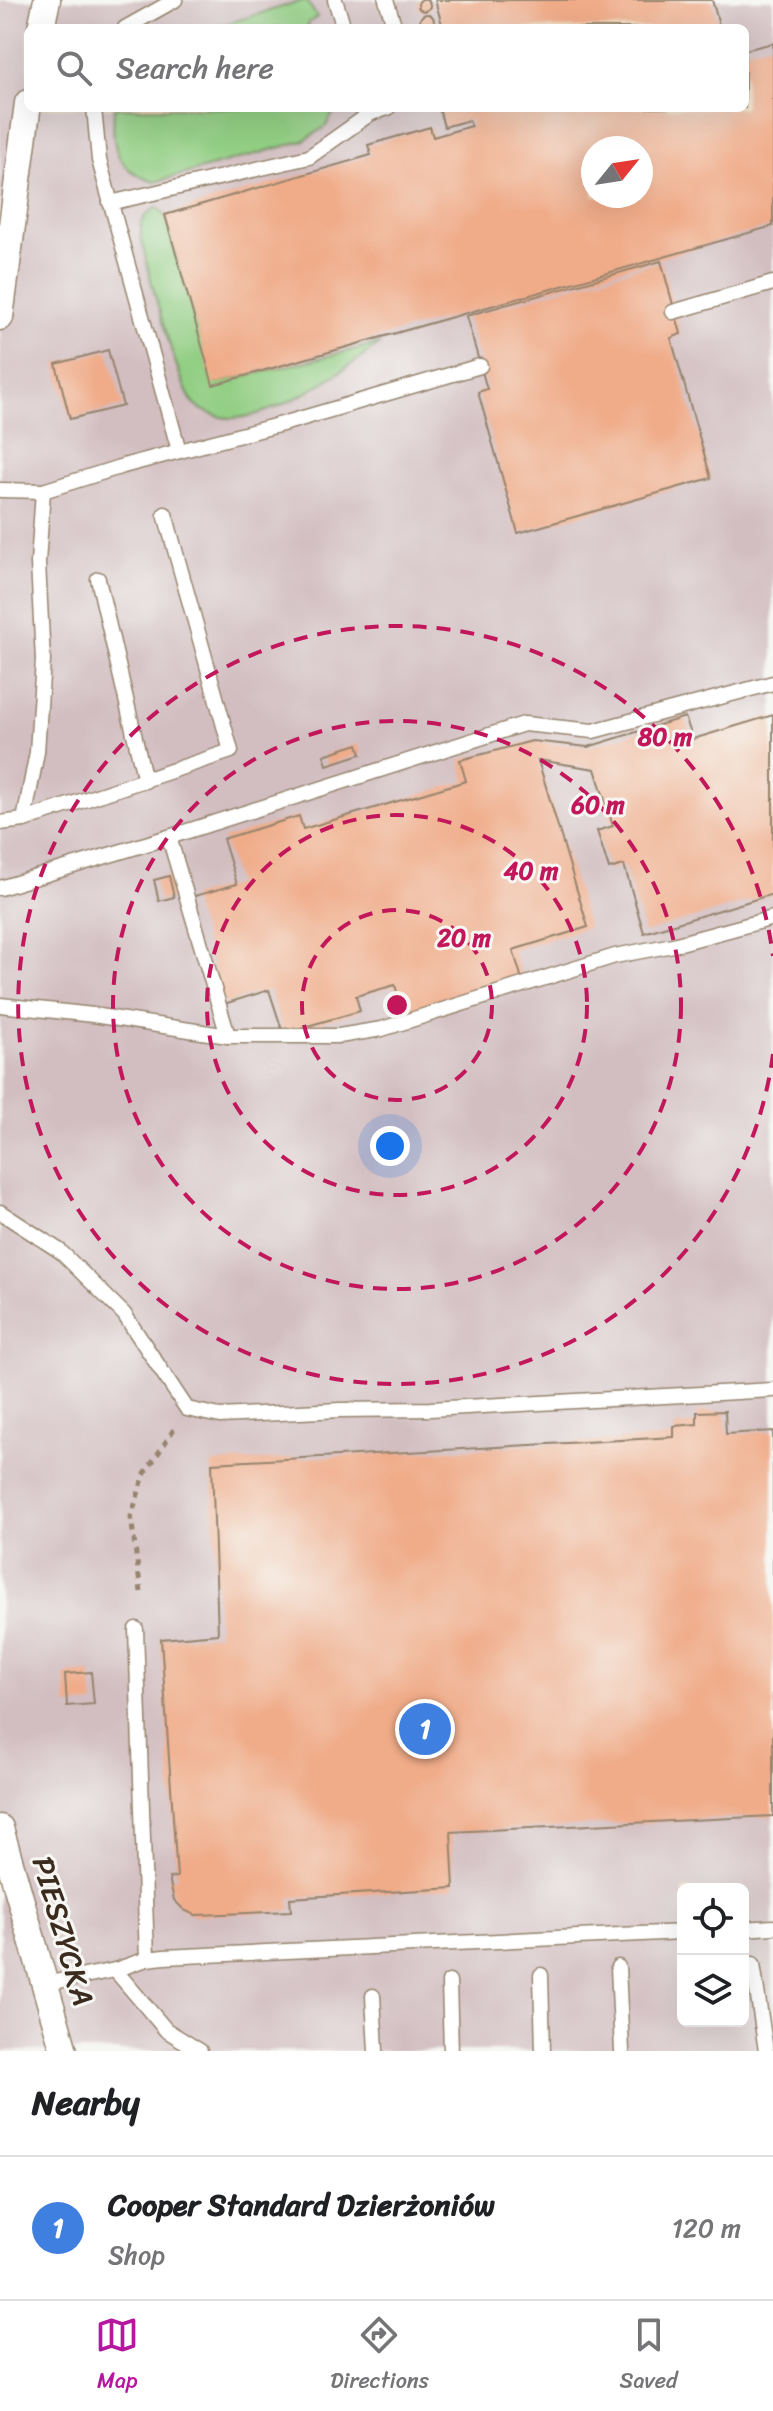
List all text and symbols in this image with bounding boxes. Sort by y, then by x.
search box [24,24,749,112]
text: Search here [116,41,274,95]
icon: search [52,46,96,90]
north arrow [581,136,653,208]
text: 80 m [637,716,693,758]
text: 60 m [570,784,625,826]
text: 40 m [504,850,559,892]
text: 20 m [436,917,491,959]
centre of rings [383,991,411,1019]
your location [370,1126,410,1166]
pin: 1 [399,1699,451,1759]
street label: PIESZYCKA [16,1850,110,2012]
map controls [677,1883,749,2027]
button: locate [677,1883,749,1955]
button: layers [677,1955,749,2027]
text: Nearby [32,2073,140,2133]
text: Cooper Standard Dzierżoniów [108,2178,495,2232]
text: 1 [52,2205,64,2251]
text: 120 m [672,2205,741,2251]
text: Shop [108,2232,165,2278]
tab: Map [95,2313,139,2400]
tab: Directions [330,2313,429,2400]
tab: Saved [620,2313,678,2400]

